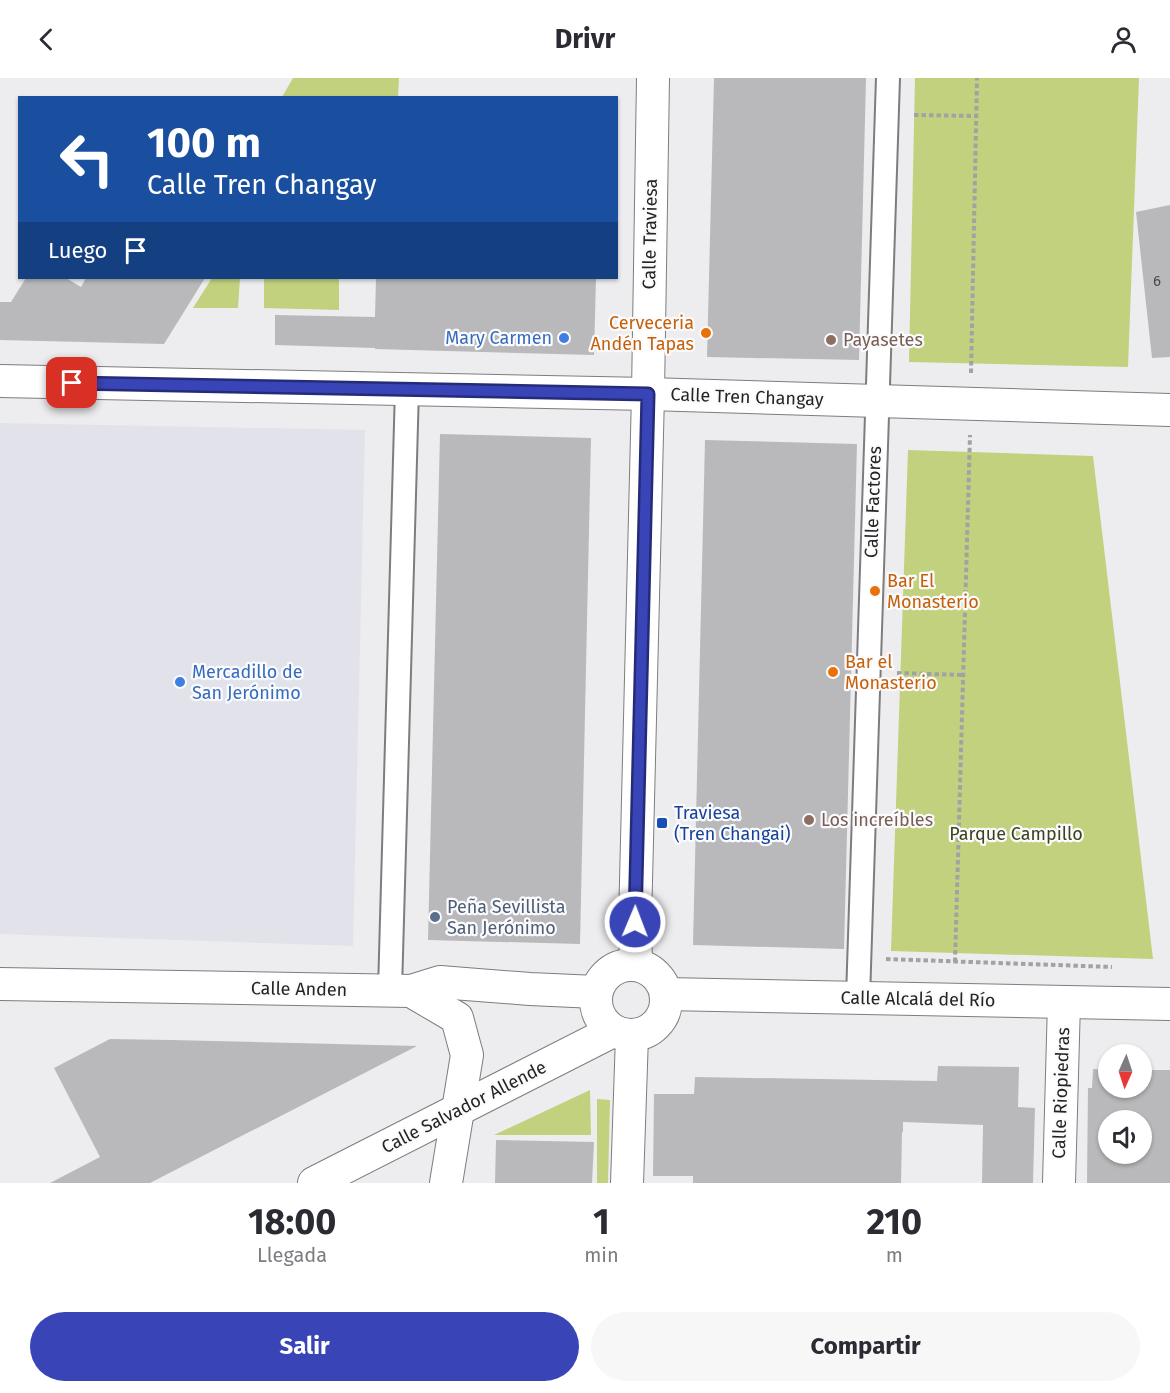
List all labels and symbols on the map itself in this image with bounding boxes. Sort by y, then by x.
street label: Calle Traviesa [638,178,662,290]
house number: 6 [1153,272,1161,290]
place label: Cerveceria Andén Tapas [591,312,694,355]
marker: Cerveceria Andén Tapas [699,326,713,340]
place label: Mary Carmen [445,327,552,349]
place label: Payasetes [843,329,923,351]
marker: Mary Carmen [557,331,571,345]
marker: Payasetes [824,333,838,347]
pin [46,357,97,408]
street label: Calle Tren Changay [670,383,824,411]
street label: Calle Factores [860,446,886,558]
place label: Bar El Monasterio [887,570,979,613]
marker: Bar El Monasterio [868,584,882,598]
place label: Bar el Monasterio [845,651,937,694]
place label: Mercadillo de San Jerónimo [192,661,303,704]
marker: Bar el Monasterio [826,665,840,679]
marker: Mercadillo de San Jerónimo [173,675,187,689]
place label: Traviesa (Tren Changai) [674,802,791,845]
place label: Los increíbles [821,809,933,831]
marker: Los increíbles [802,813,816,827]
marker: Traviesa (Tren Changai) [655,816,669,830]
park label: Parque Campillo [949,823,1083,845]
position arrow [603,890,667,954]
place label: Peña Sevillista San Jerónimo [447,896,566,939]
marker: Peña Sevillista San Jerónimo [428,910,442,924]
street label: Calle Anden [251,977,347,1001]
street label: Calle Alcalá del Río [840,987,996,1011]
street label: Calle Riopiedras [1048,1027,1074,1159]
north arrow [1098,1044,1152,1098]
street label: Calle Salvador Allende [378,1056,550,1158]

